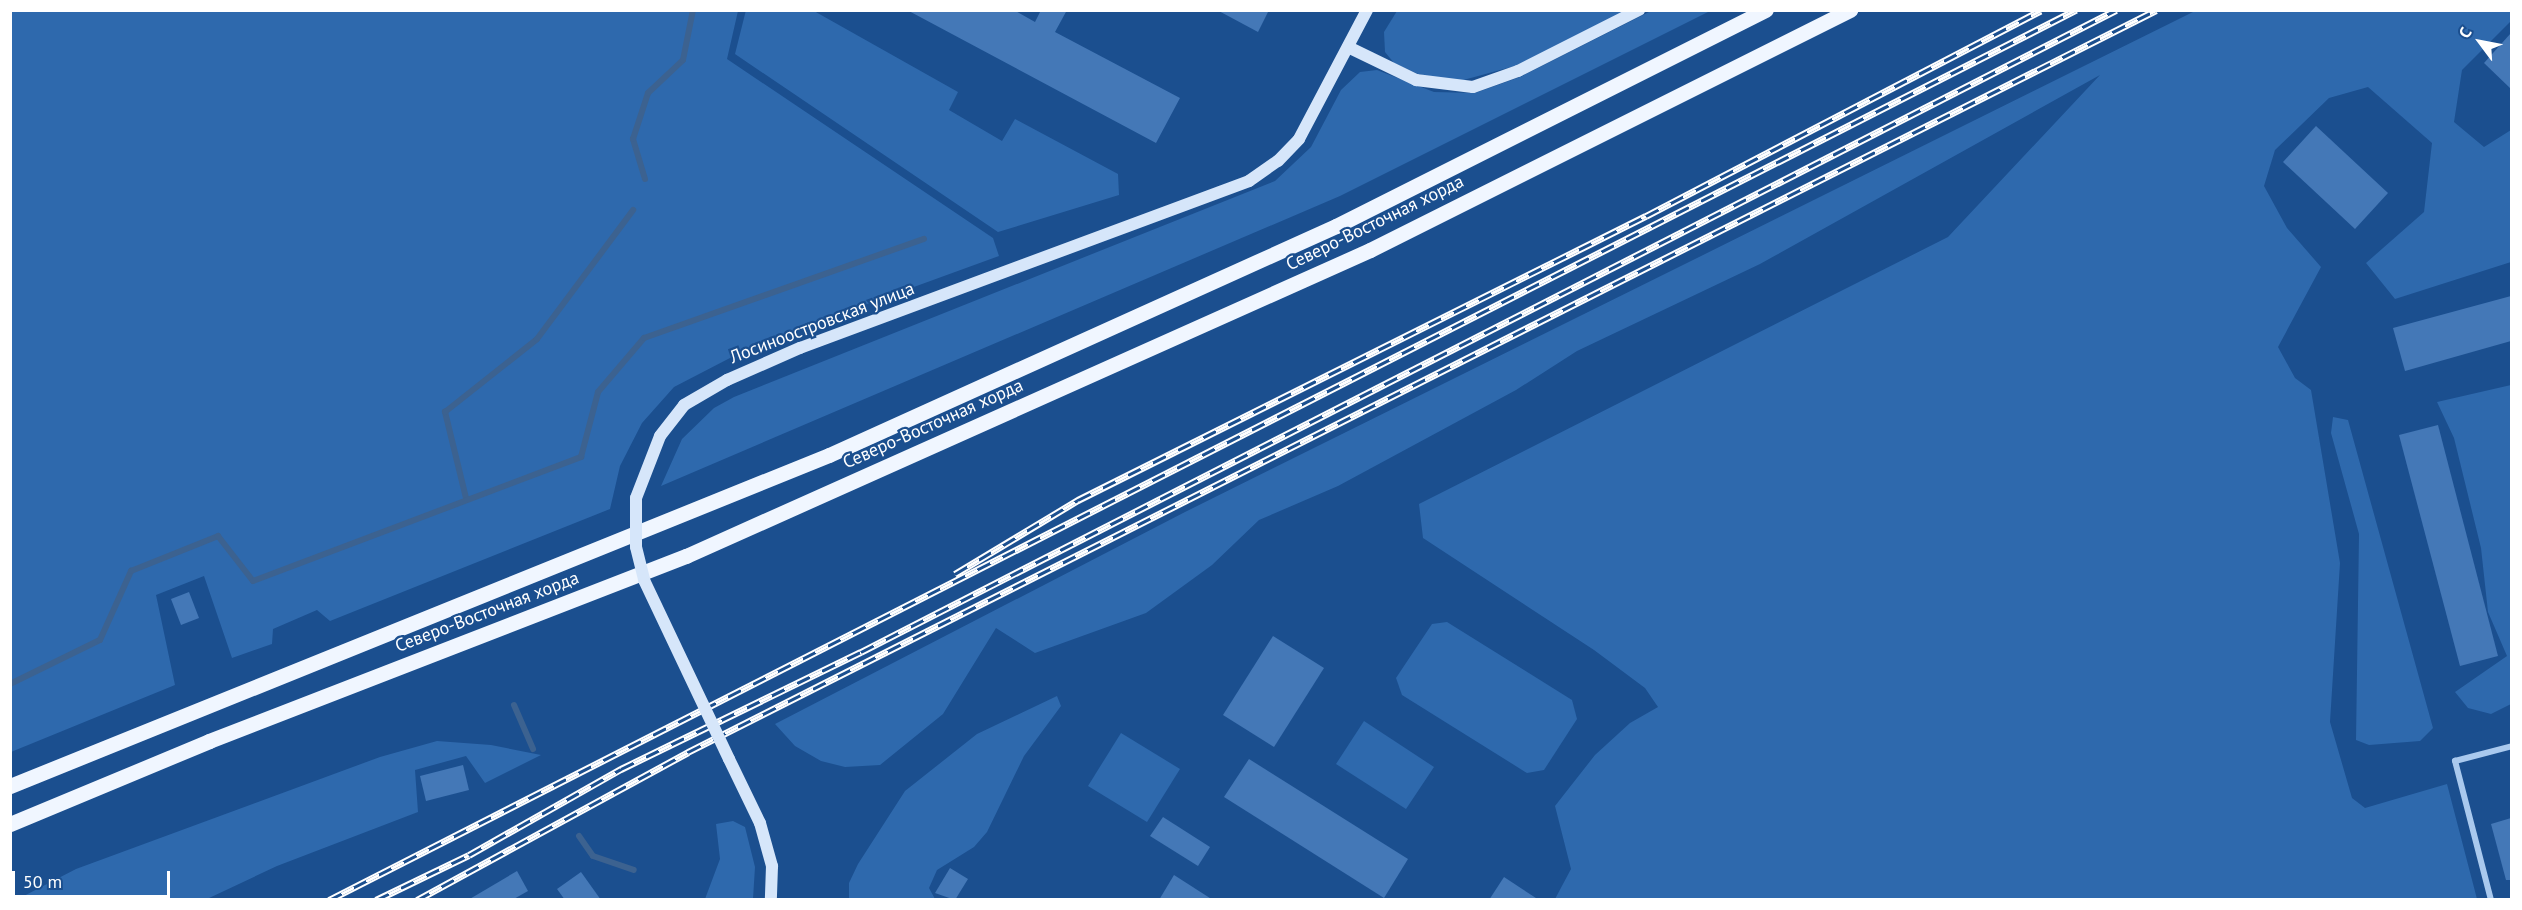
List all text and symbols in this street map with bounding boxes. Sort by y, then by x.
north arrow [2450,12,2510,72]
text: С [2454,23,2476,42]
street label: Северо-Восточная хорда [1283,171,1467,275]
street label: Лосиноостровская улица [727,278,917,368]
street label: Северо-Восточная хорда [840,374,1026,474]
street label: Северо-Восточная хорда [392,567,582,657]
scale bar [15,859,172,897]
text: 50 m [23,870,62,893]

